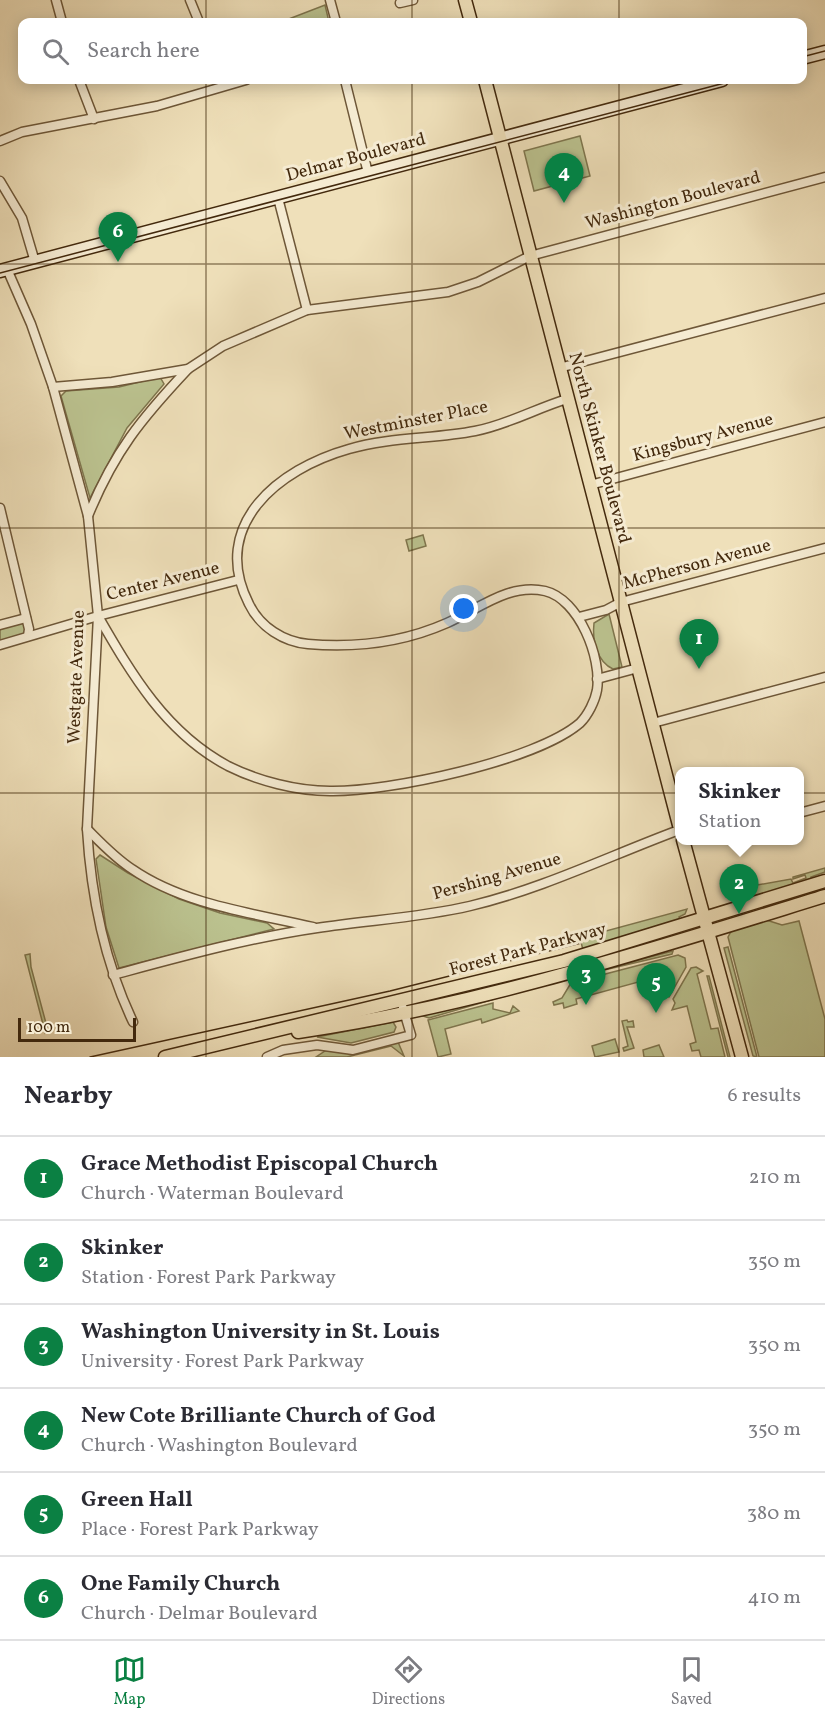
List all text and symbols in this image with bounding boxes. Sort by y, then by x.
search box [18,18,807,84]
icon: search [39,35,72,68]
text: Search here [87,36,200,67]
street label: Delmar Boulevard [283,127,429,189]
pin: 4 [544,154,584,203]
street label: Washington Boulevard [583,166,763,236]
pin: 6 [98,212,138,262]
street label: North Skinker Boulevard [561,350,637,546]
street label: Westminster Place [342,395,490,447]
street label: Kingsbury Avenue [630,407,776,469]
street label: McPherson Avenue [620,533,774,597]
street label: Center Avenue [104,556,222,608]
your location [449,594,478,623]
street label: Westgate Avenue [62,609,92,745]
pin: 1 [680,620,718,669]
popup [675,767,804,845]
text: Skinker [698,777,781,808]
text: Station [698,808,762,836]
street label: Pershing Avenue [430,847,564,907]
pin: 2 [720,864,758,914]
street label: Forest Park Parkway [447,917,610,983]
pin: 3 [566,956,606,1005]
pin: 5 [636,964,676,1013]
scale bar [18,1015,136,1042]
text: 100 m [27,1017,70,1039]
text: Nearby [24,1078,113,1114]
text: 6 results [728,1082,801,1110]
text: Grace Methodist Episcopal Church [81,1149,438,1180]
text: 1 [39,1164,48,1192]
text: 210 m [749,1164,801,1192]
text: Church · Waterman Boulevard [81,1180,344,1208]
text: Skinker [81,1233,164,1264]
text: 2 [38,1248,49,1276]
text: 350 m [748,1248,801,1276]
text: Station · Forest Park Parkway [81,1264,336,1292]
text: Washington University in St. Louis [81,1317,440,1348]
text: 3 [38,1332,49,1360]
text: 350 m [748,1332,801,1360]
text: University · Forest Park Parkway [81,1348,364,1376]
text: New Cote Brilliante Church of God [81,1401,436,1432]
text: 4 [37,1416,50,1444]
text: 350 m [748,1416,801,1444]
text: Church · Washington Boulevard [81,1432,358,1460]
text: Green Hall [81,1485,193,1516]
text: 5 [39,1500,48,1528]
text: 380 m [747,1500,801,1528]
text: Place · Forest Park Parkway [81,1516,319,1544]
text: One Family Church [81,1569,280,1600]
text: 6 [38,1584,49,1612]
text: 410 m [748,1584,801,1612]
text: Church · Delmar Boulevard [81,1600,318,1628]
tab: Map [113,1653,146,1711]
tab: Directions [372,1653,445,1711]
tab: Saved [671,1653,712,1711]

